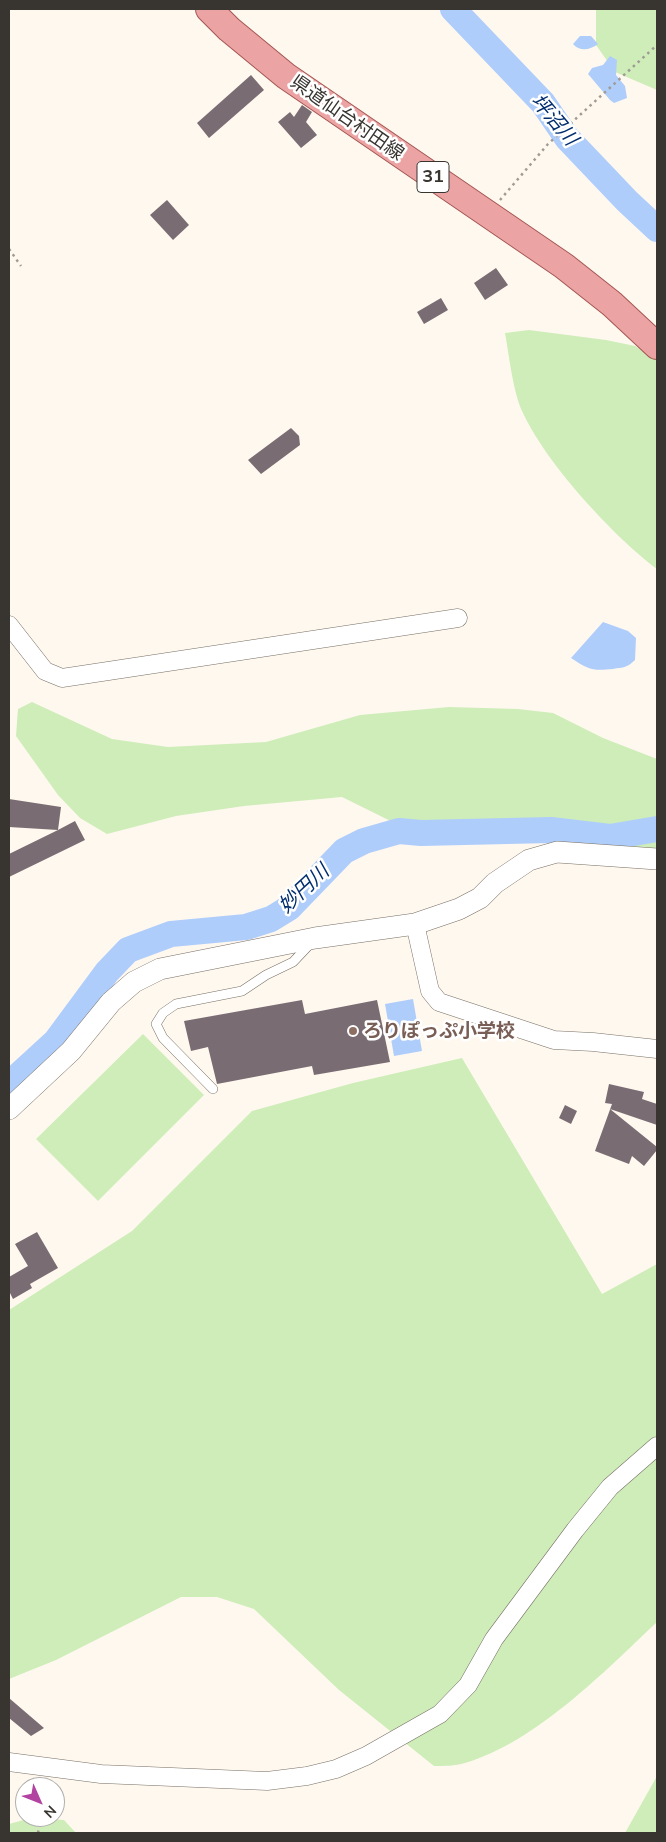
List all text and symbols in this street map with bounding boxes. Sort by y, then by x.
street label: 県道仙台村田線 [286,71,408,165]
water label: 坪沼川 [526,89,582,151]
road number: 31 [417,162,449,192]
water label: 妙円川 [274,860,334,918]
place label: ろりぽっぷ小学校 [363,1020,515,1042]
marker: ろりぽっぷ小学校 [347,1025,359,1037]
north arrow [15,1777,65,1827]
text: N [40,1802,60,1822]

